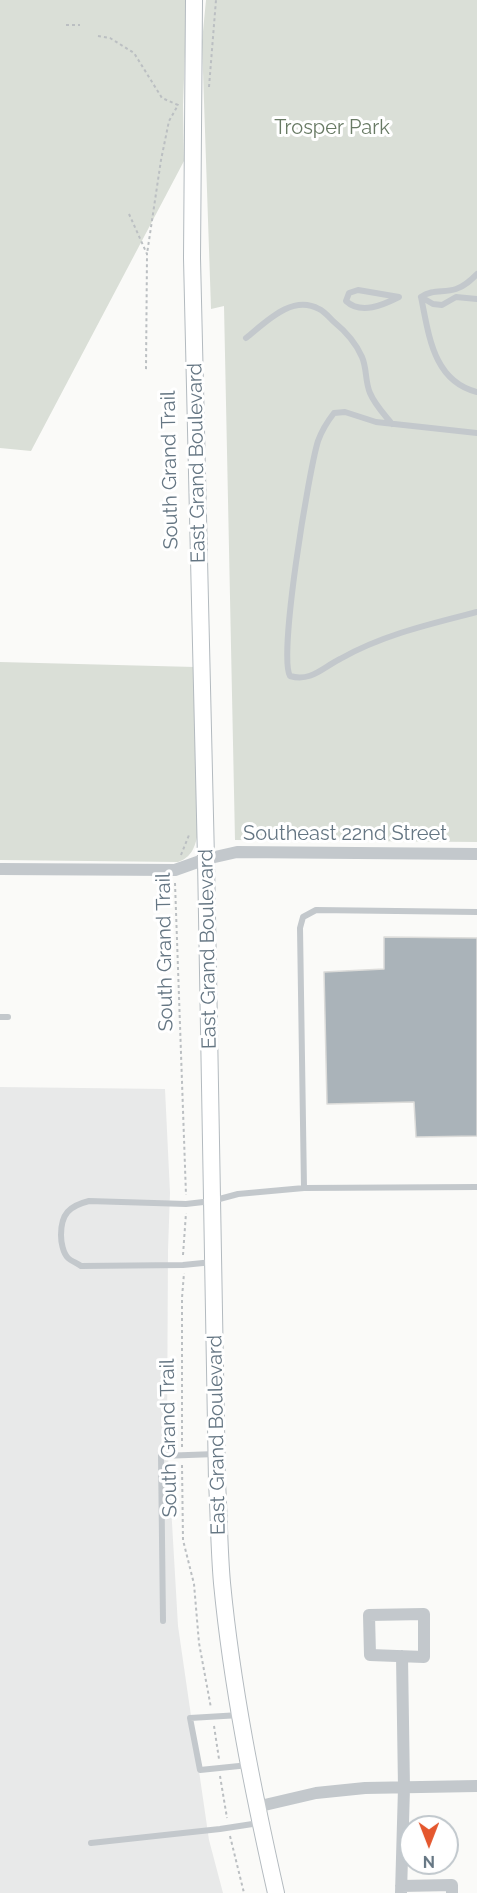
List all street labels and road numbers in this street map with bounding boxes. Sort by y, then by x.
street label: East Grand Boulevard [183,363,211,563]
street label: South Grand Trail [157,390,183,550]
street label: Southeast 22nd Street [243,822,447,846]
street label: East Grand Boulevard [194,849,222,1049]
street label: South Grand Trail [152,872,178,1032]
street label: East Grand Boulevard [203,1335,231,1535]
street label: South Grand Trail [156,1358,182,1518]

